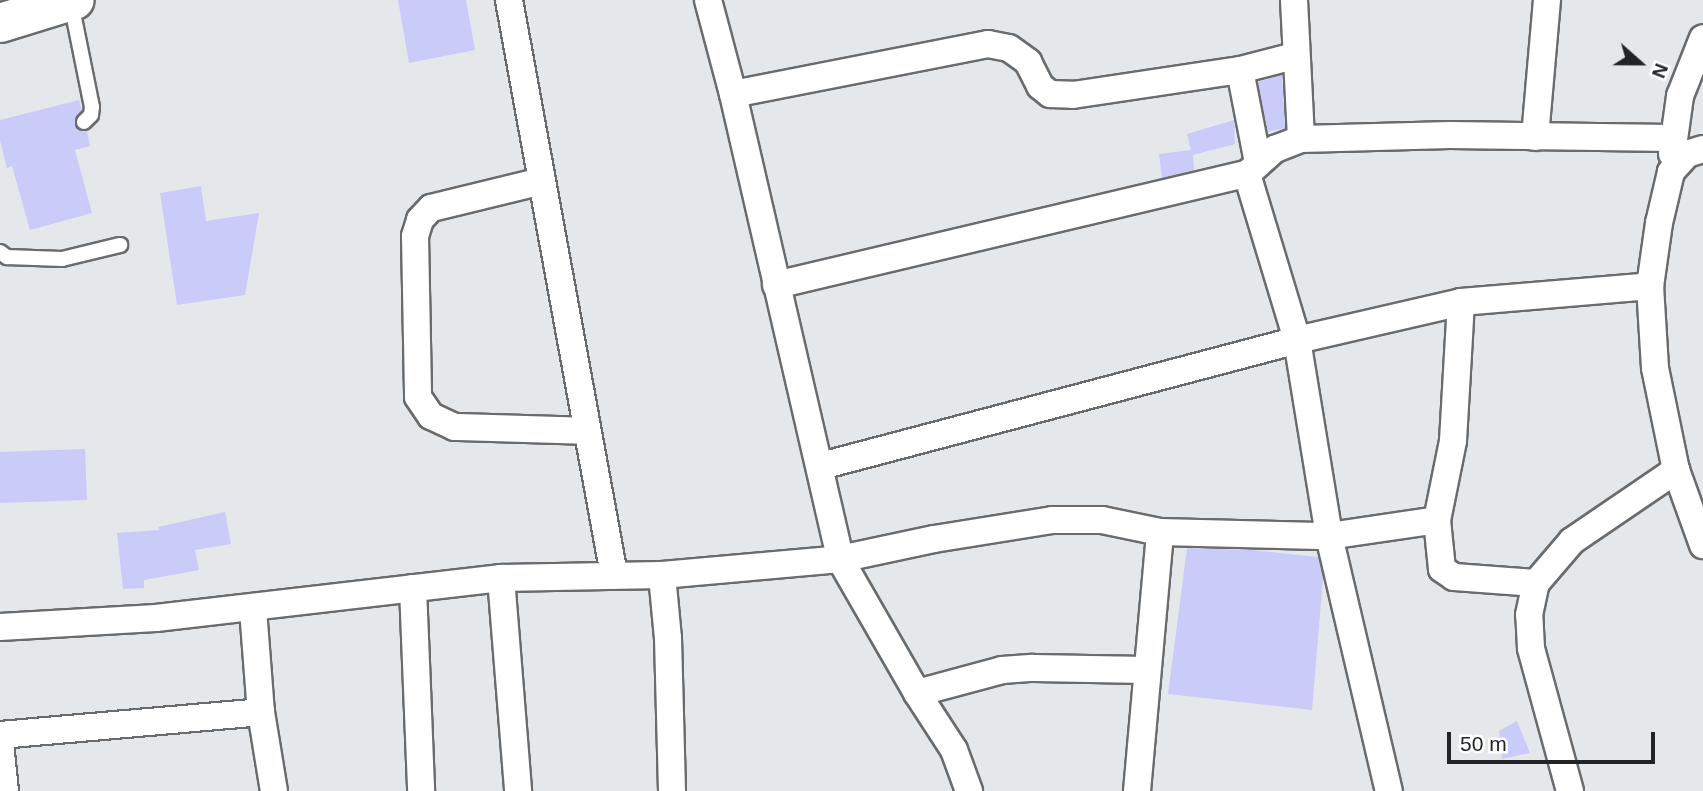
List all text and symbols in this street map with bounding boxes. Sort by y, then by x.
north arrow [1605,28,1675,98]
text: N [1648,61,1672,81]
scale bar [1451,718,1659,762]
text: 50 m [1460,732,1507,755]

